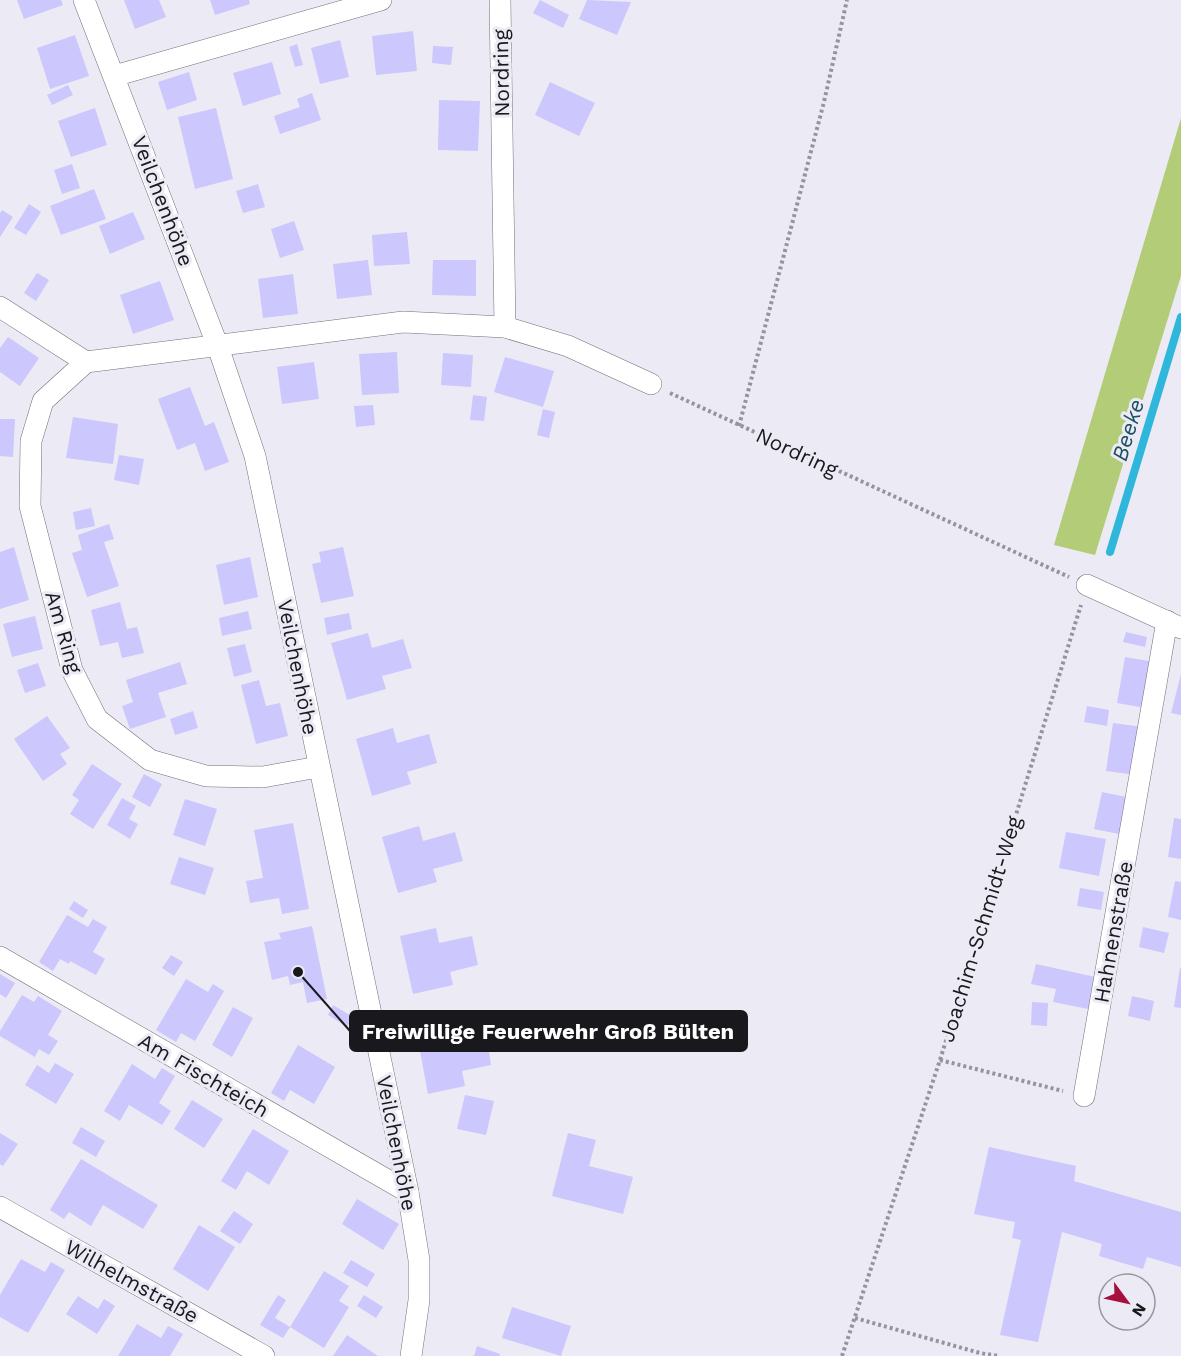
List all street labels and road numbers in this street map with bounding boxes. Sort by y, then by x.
street label: Nordring [488,28,514,117]
street label: Veilchenhöhe [127,132,199,270]
street label: Nordring [752,422,843,482]
street label: Am Ring [40,588,88,677]
street label: Veilchenhöhe [273,597,323,737]
street label: Joachim-Schmidt-Weg [934,812,1027,1045]
street label: Hahnenstraße [1088,859,1138,1005]
street label: Am Fischteich [134,1028,274,1122]
street label: Veilchenhöhe [372,1073,422,1213]
street label: Wilhelmstraße [61,1234,203,1328]

